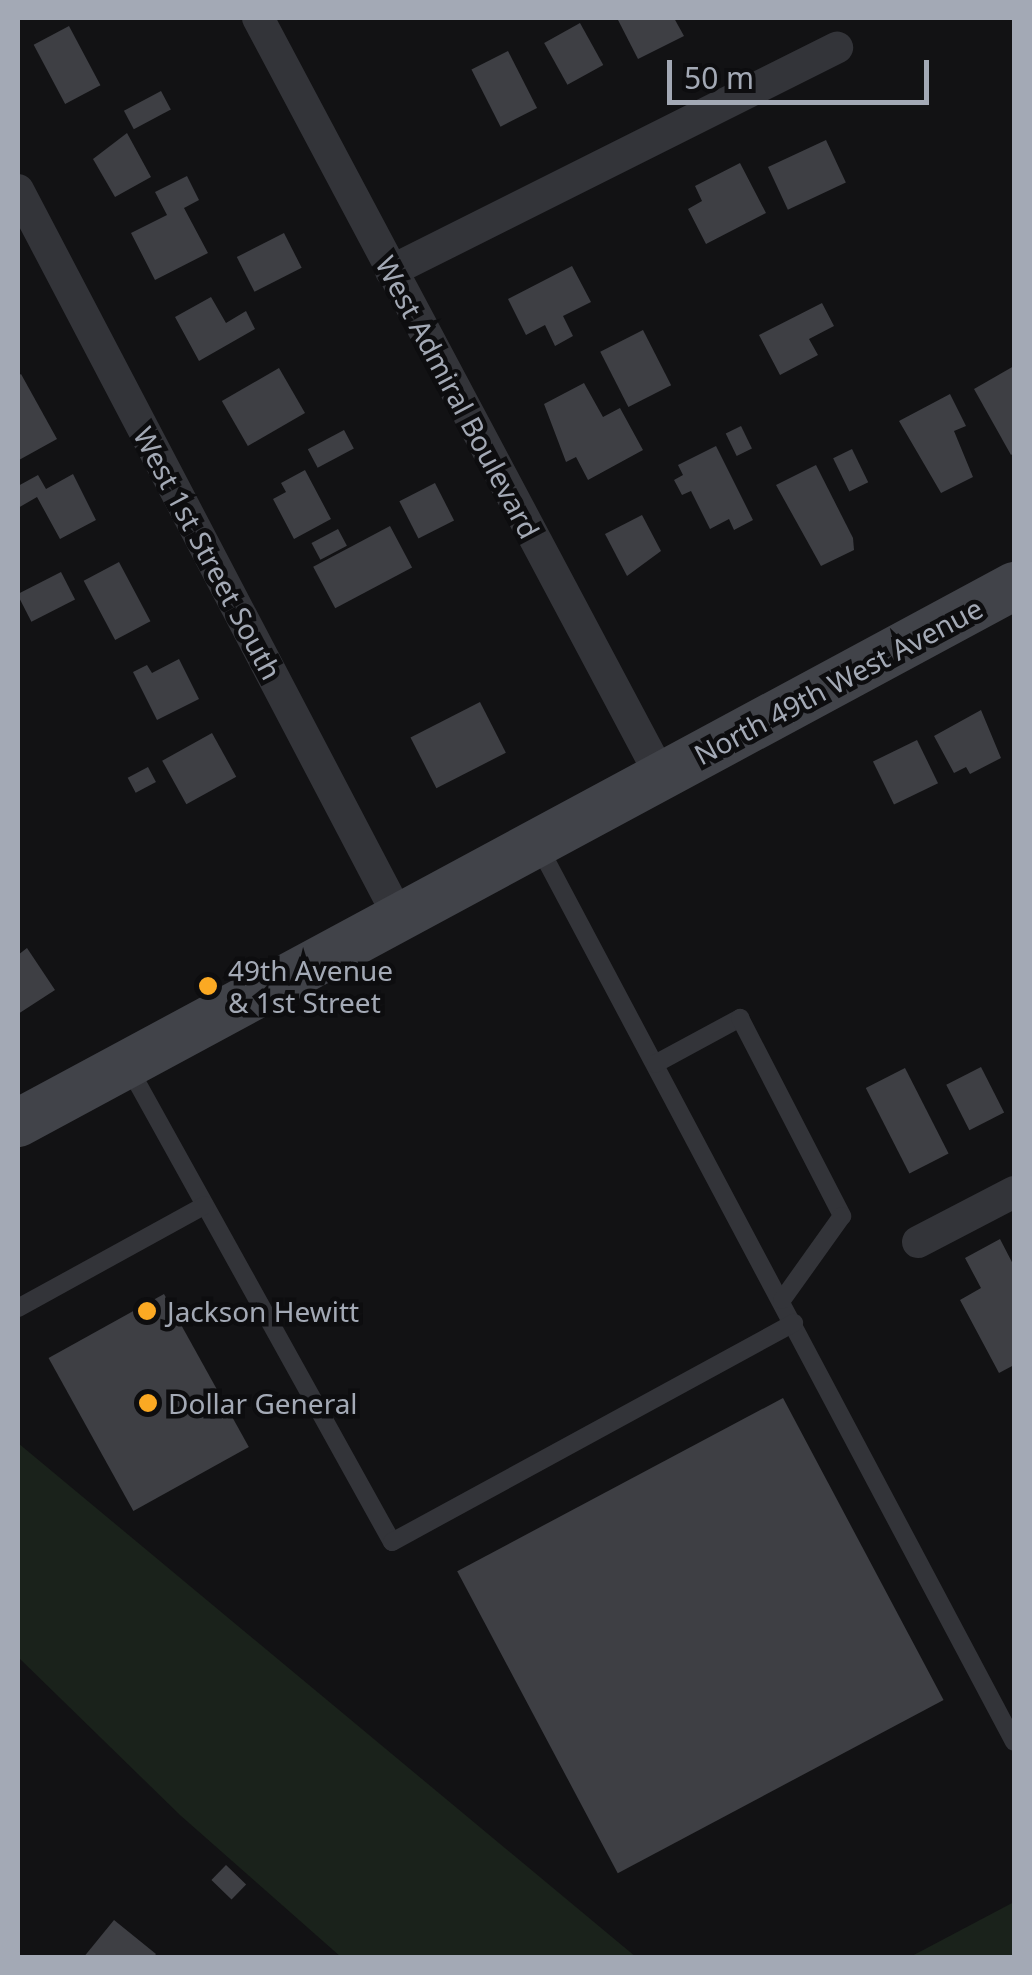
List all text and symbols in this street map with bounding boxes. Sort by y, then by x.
scale bar [672,40,934,102]
text: 50 m [684,57,754,98]
street label: West Admiral Boulevard [369,250,547,544]
street label: West 1st Street South [127,421,289,685]
street label: North 49th West Avenue [688,591,988,771]
place label: 49th Avenue & 1st Street [228,953,393,1019]
marker: 49th Avenue & 1st Street [197,975,219,997]
place label: Jackson Hewitt [167,1294,359,1328]
marker: Jackson Hewitt [136,1300,158,1322]
place label: Dollar General [168,1386,358,1420]
marker: Dollar General [137,1392,159,1414]

